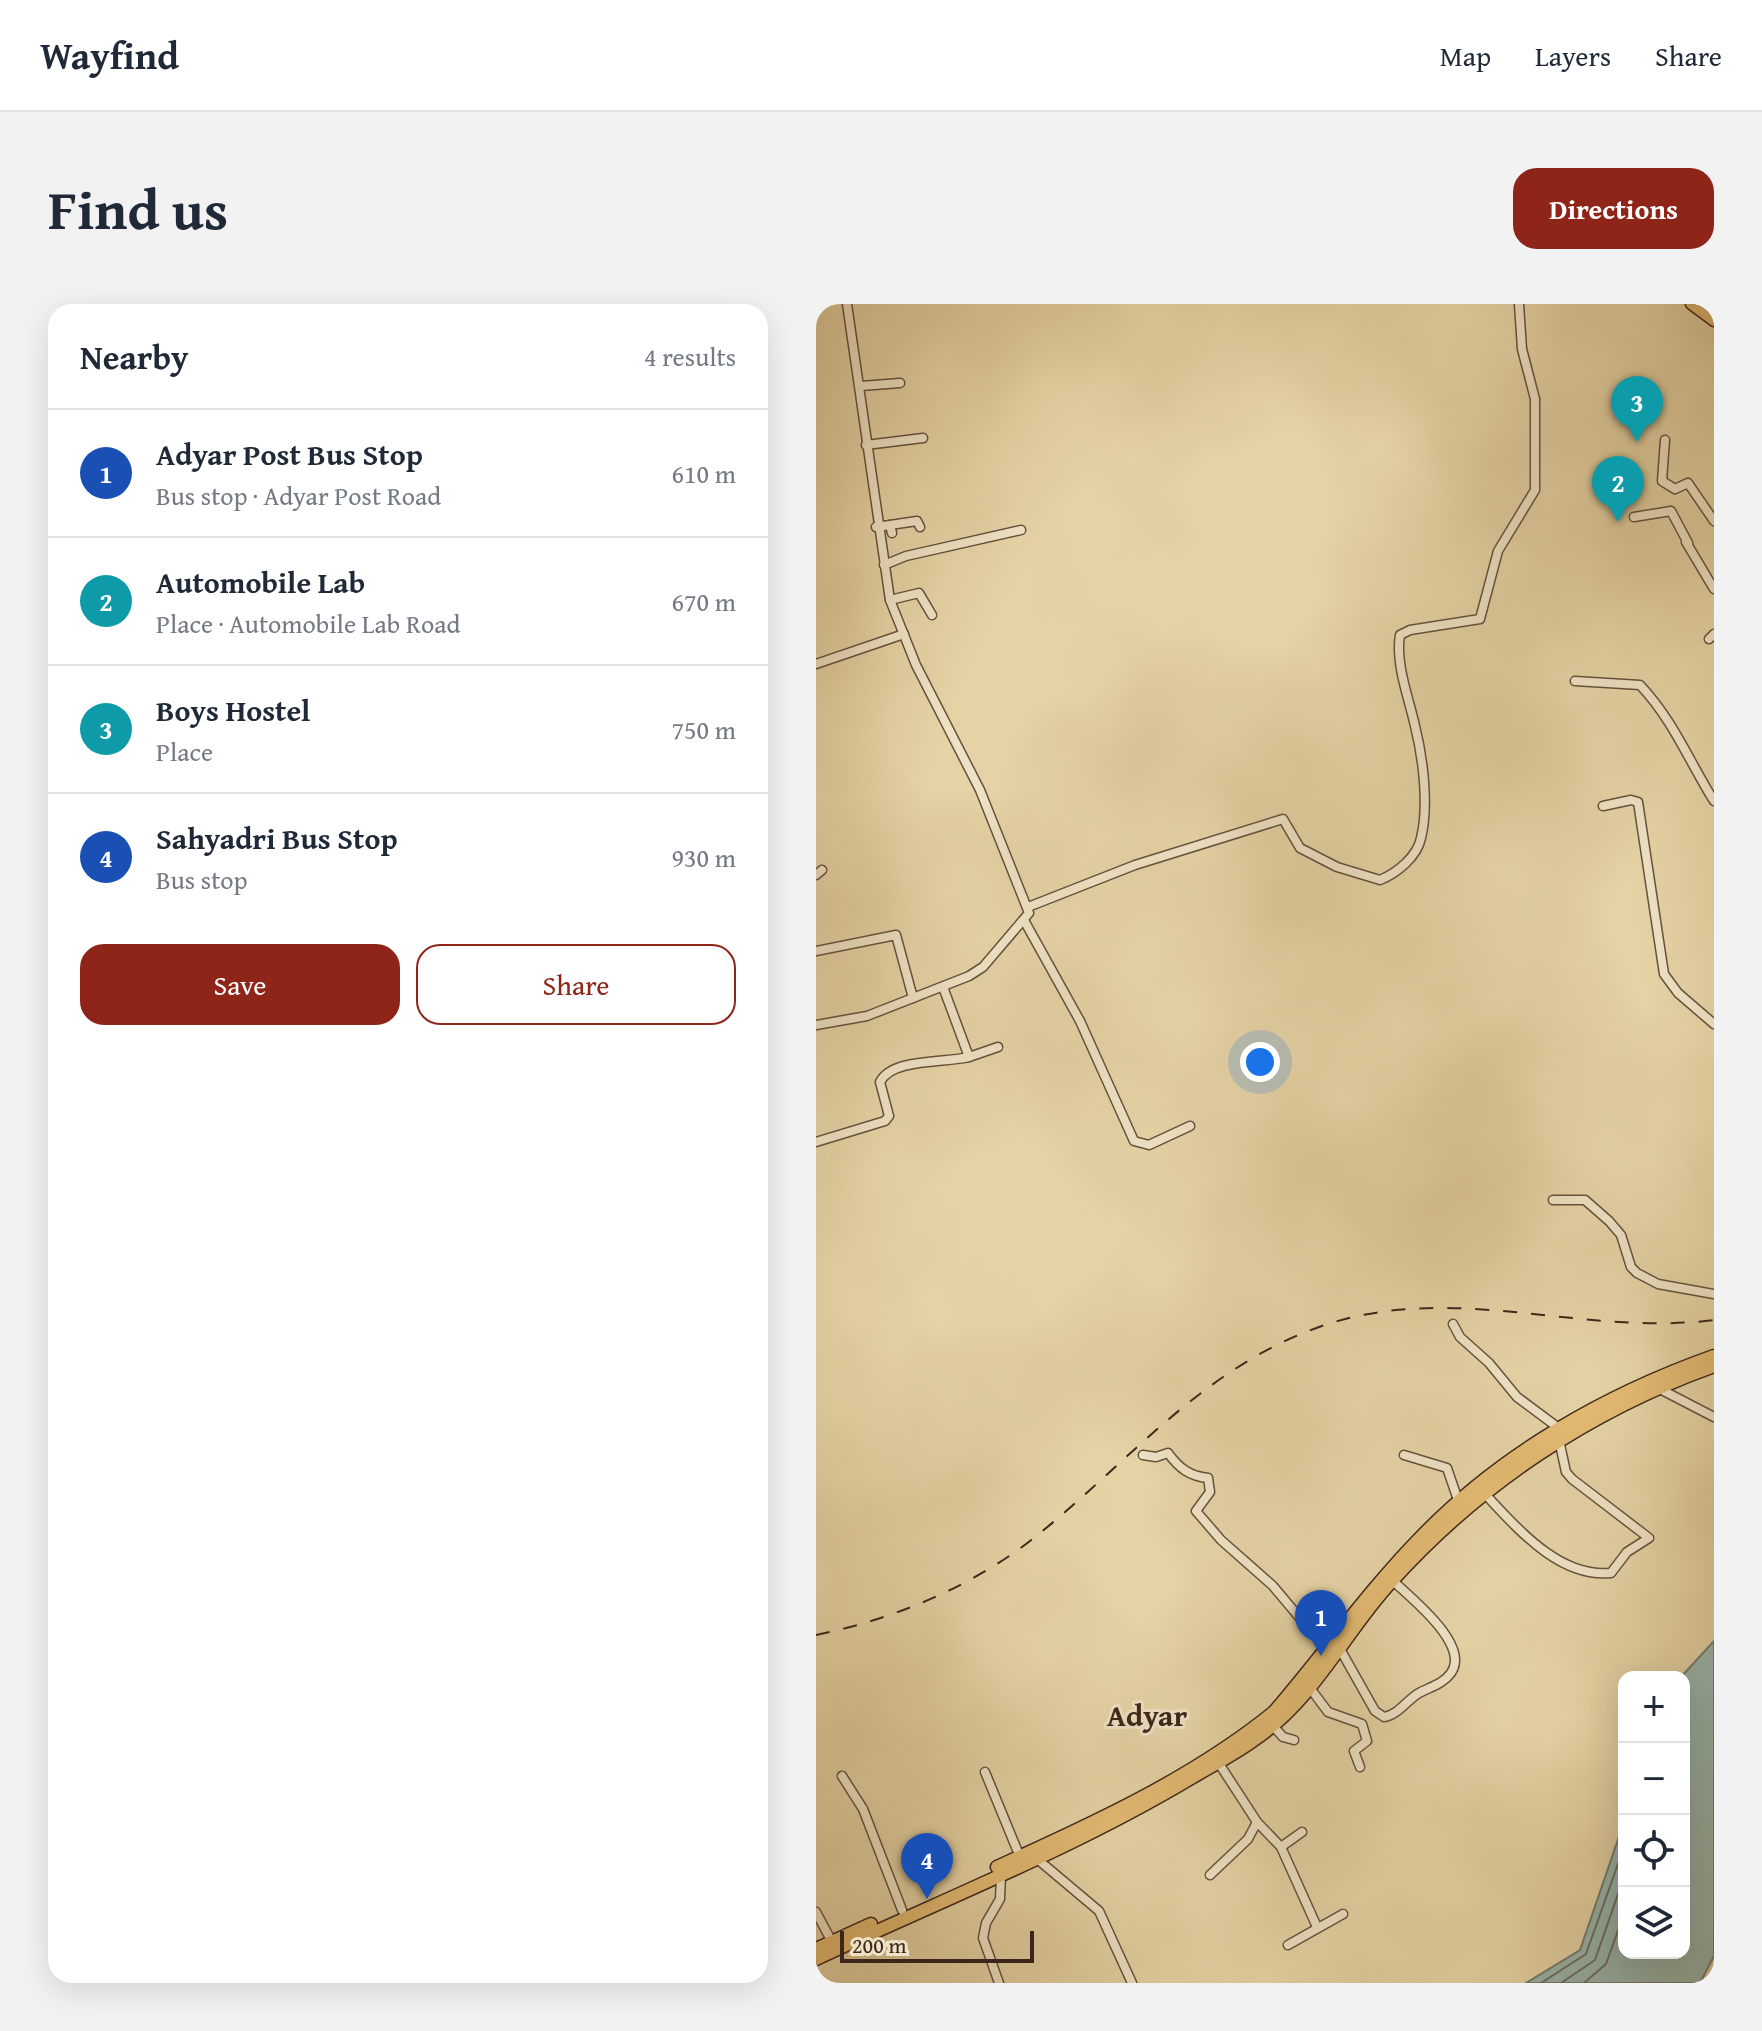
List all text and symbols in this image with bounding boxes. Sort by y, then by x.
text: Wayfind [40,27,179,83]
text: Map [1440,35,1491,76]
text: Layers [1535,35,1611,76]
text: Share [1655,35,1722,76]
text: Find us [48,167,228,250]
button: Directions [1513,168,1714,249]
text: Nearby [80,332,189,381]
text: 4 results [644,337,736,376]
pin: 3 [1611,376,1663,442]
text: Adyar Post Bus Stop [156,432,423,476]
text: 1 [99,454,113,493]
text: 610 m [671,454,736,493]
pin: 2 [1592,456,1644,522]
text: Bus stop · Adyar Post Road [156,476,441,515]
text: Automobile Lab [156,560,365,604]
text: 2 [99,582,113,621]
text: 670 m [671,582,736,621]
text: Place · Automobile Lab Road [156,604,460,643]
text: Boys Hostel [156,688,310,732]
text: 3 [99,710,113,749]
text: 750 m [671,710,736,749]
text: Place [156,732,213,771]
text: Sahyadri Bus Stop [156,816,397,860]
text: 4 [99,838,113,877]
text: 930 m [671,838,736,877]
text: Bus stop [156,860,248,899]
button: Save [80,944,400,1025]
button: Share [416,944,736,1025]
your location [1240,1042,1280,1082]
pin: 1 [1295,1590,1347,1656]
map controls [1618,1671,1690,1959]
button: + [1618,1671,1690,1743]
district label: Adyar [1107,1693,1187,1737]
button: − [1618,1743,1690,1815]
button: locate [1618,1815,1690,1887]
pin: 4 [901,1833,953,1899]
button: layers [1618,1887,1690,1959]
scale bar [840,1927,1034,1963]
text: 200 m [852,1929,907,1961]

